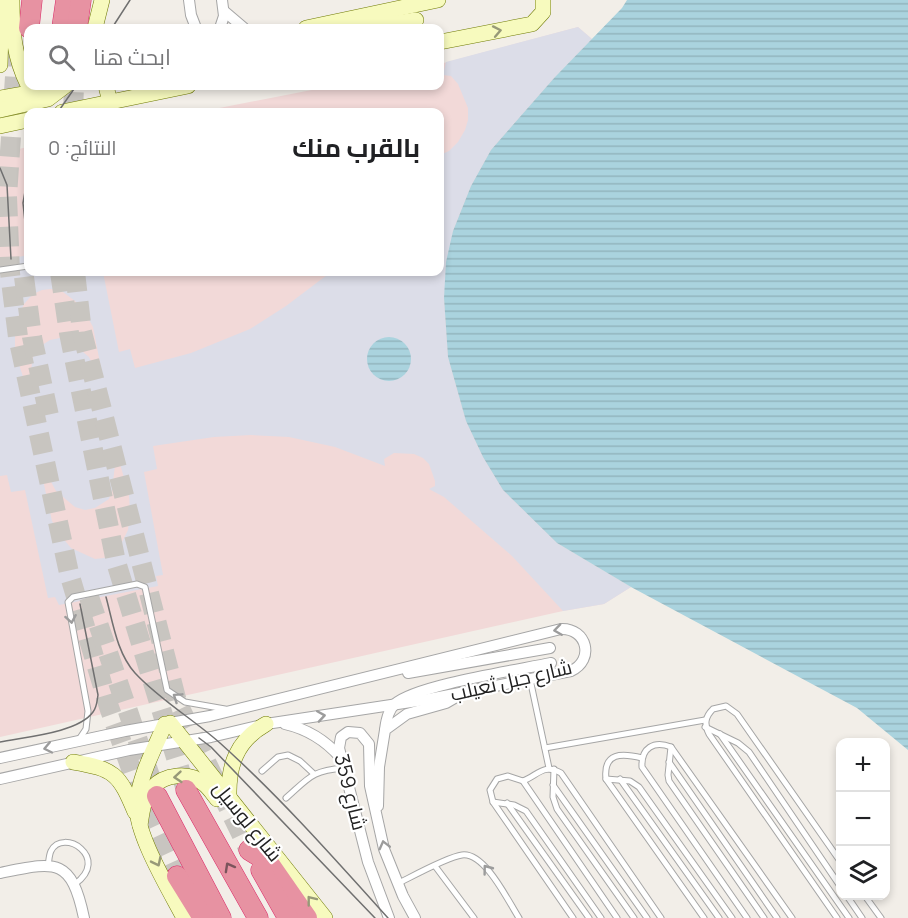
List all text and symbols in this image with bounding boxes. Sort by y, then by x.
search box [24,24,444,90]
one-way arrow [492,25,502,38]
icon: search [45,41,78,74]
text: ابحث هنا [93,42,171,72]
text: بالقرب منك [292,129,420,165]
text: النتائج: 0 [48,134,117,161]
one-way arrow [64,614,77,624]
one-way arrow [553,624,563,636]
street label: شارع جبل ثعيلب [447,653,575,708]
one-way arrow [172,693,183,704]
one-way arrow [317,710,326,722]
map controls [836,738,890,900]
button: + [836,738,890,792]
one-way arrow [43,741,53,754]
street label: شارع 359 [328,751,374,833]
one-way arrow [174,770,183,783]
street label: شارع لوسيل [206,775,289,868]
button: − [836,792,890,846]
one-way arrow [378,841,391,851]
button: layers [836,846,890,900]
one-way arrow [149,856,161,867]
one-way arrow [225,863,236,873]
one-way arrow [483,865,494,876]
one-way arrow [308,896,319,907]

